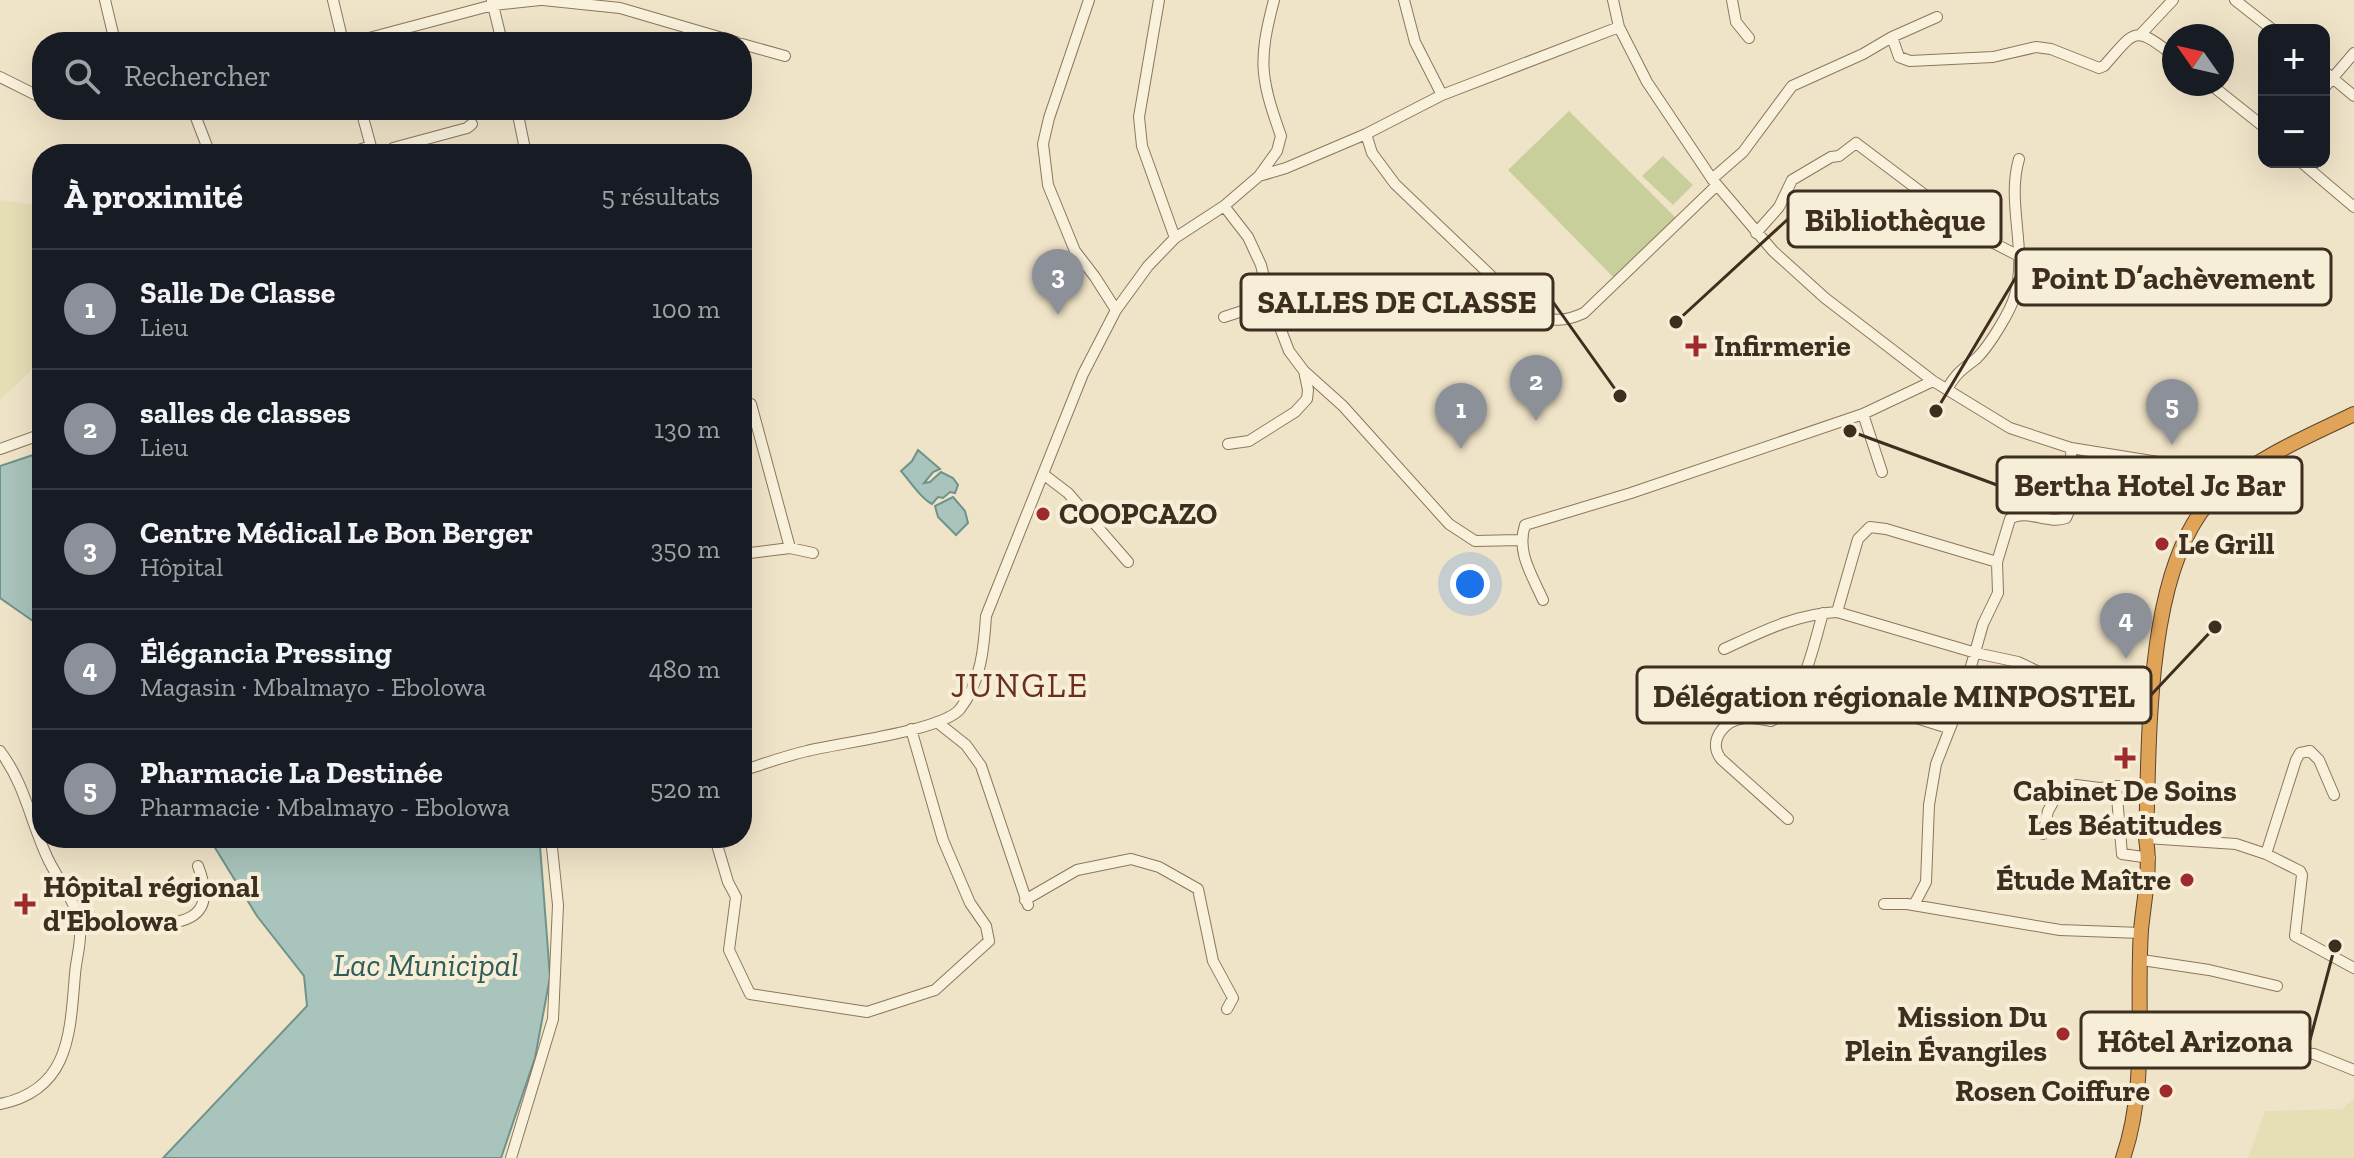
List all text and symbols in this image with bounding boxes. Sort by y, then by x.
north arrow [2162,24,2234,96]
map controls [2258,24,2330,168]
button: + [2258,24,2330,96]
search box [32,32,752,120]
icon: search [60,54,104,98]
text: Rechercher [124,58,271,94]
button: − [2258,96,2330,168]
text: À proximité [64,176,243,217]
text: 5 résultats [602,180,720,212]
callout: Bibliothèque [1788,191,2001,247]
text: Bibliothèque [1804,201,1986,239]
pin: 3 [1032,249,1084,315]
callout: Point D’achèvement [2016,249,2331,305]
text: Point D’achèvement [2031,259,2315,297]
callout: SALLES DE CLASSE [1241,274,1553,330]
text: Salle De Classe [140,275,335,311]
text: SALLES DE CLASSE [1257,283,1537,321]
text: 1 [85,293,95,325]
text: 100 m [652,293,720,325]
text: Lieu [140,311,188,343]
place label: Infirmerie [1714,328,1851,364]
marker: Infirmerie [1685,335,1707,357]
pin: 2 [1510,355,1562,421]
pin: 5 [2146,379,2198,445]
pin: 1 [1435,383,1487,449]
text: salles de classes [140,395,351,431]
text: 2 [83,413,97,445]
text: 130 m [654,413,720,445]
text: Lieu [140,431,188,463]
callout: Bertha Hotel Jc Bar [1997,457,2302,513]
text: Bertha Hotel Jc Bar [2014,466,2286,504]
place label: COOPCAZO [1059,496,1217,532]
marker: COOPCAZO [1034,505,1052,523]
text: Centre Médical Le Bon Berger [140,515,533,551]
place label: Le Grill [2178,526,2275,562]
text: 3 [83,533,97,565]
text: 350 m [651,533,720,565]
marker: Le Grill [2153,535,2171,553]
text: Hôpital [140,551,223,583]
your location [1450,564,1490,604]
pin: 4 [2100,593,2152,659]
text: Élégancia Pressing [140,635,392,671]
text: 4 [83,653,97,685]
text: 480 m [649,653,720,685]
district label: JUNGLE [951,665,1089,706]
callout: Délégation régionale MINPOSTEL [1637,667,2151,723]
text: Magasin · Mbalmayo - Ebolowa [140,671,486,703]
text: Délégation régionale MINPOSTEL [1653,677,2135,715]
marker: Cabinet De Soins Les Béatitudes [2114,747,2136,769]
text: Pharmacie La Destinée [140,755,443,791]
text: 5 [83,773,97,805]
text: 520 m [650,773,720,805]
place label: Cabinet De Soins Les Béatitudes [2013,773,2237,843]
text: Pharmacie · Mbalmayo - Ebolowa [140,791,510,823]
place label: Étude Maître [1996,862,2171,898]
place label: Hôpital régional d'Ebolowa [43,869,260,939]
marker: Étude Maître [2178,871,2196,889]
marker: Hôpital régional d'Ebolowa [14,893,36,915]
water label: Lac Municipal [333,946,519,984]
place label: Mission Du Plein Évangiles [1844,999,2047,1069]
callout: Hôtel Arizona [2081,1012,2310,1068]
text: Hôtel Arizona [2097,1022,2293,1060]
marker: Mission Du Plein Évangiles [2054,1025,2072,1043]
place label: Rosen Coiffure [1955,1073,2150,1109]
marker: Rosen Coiffure [2157,1082,2175,1100]

